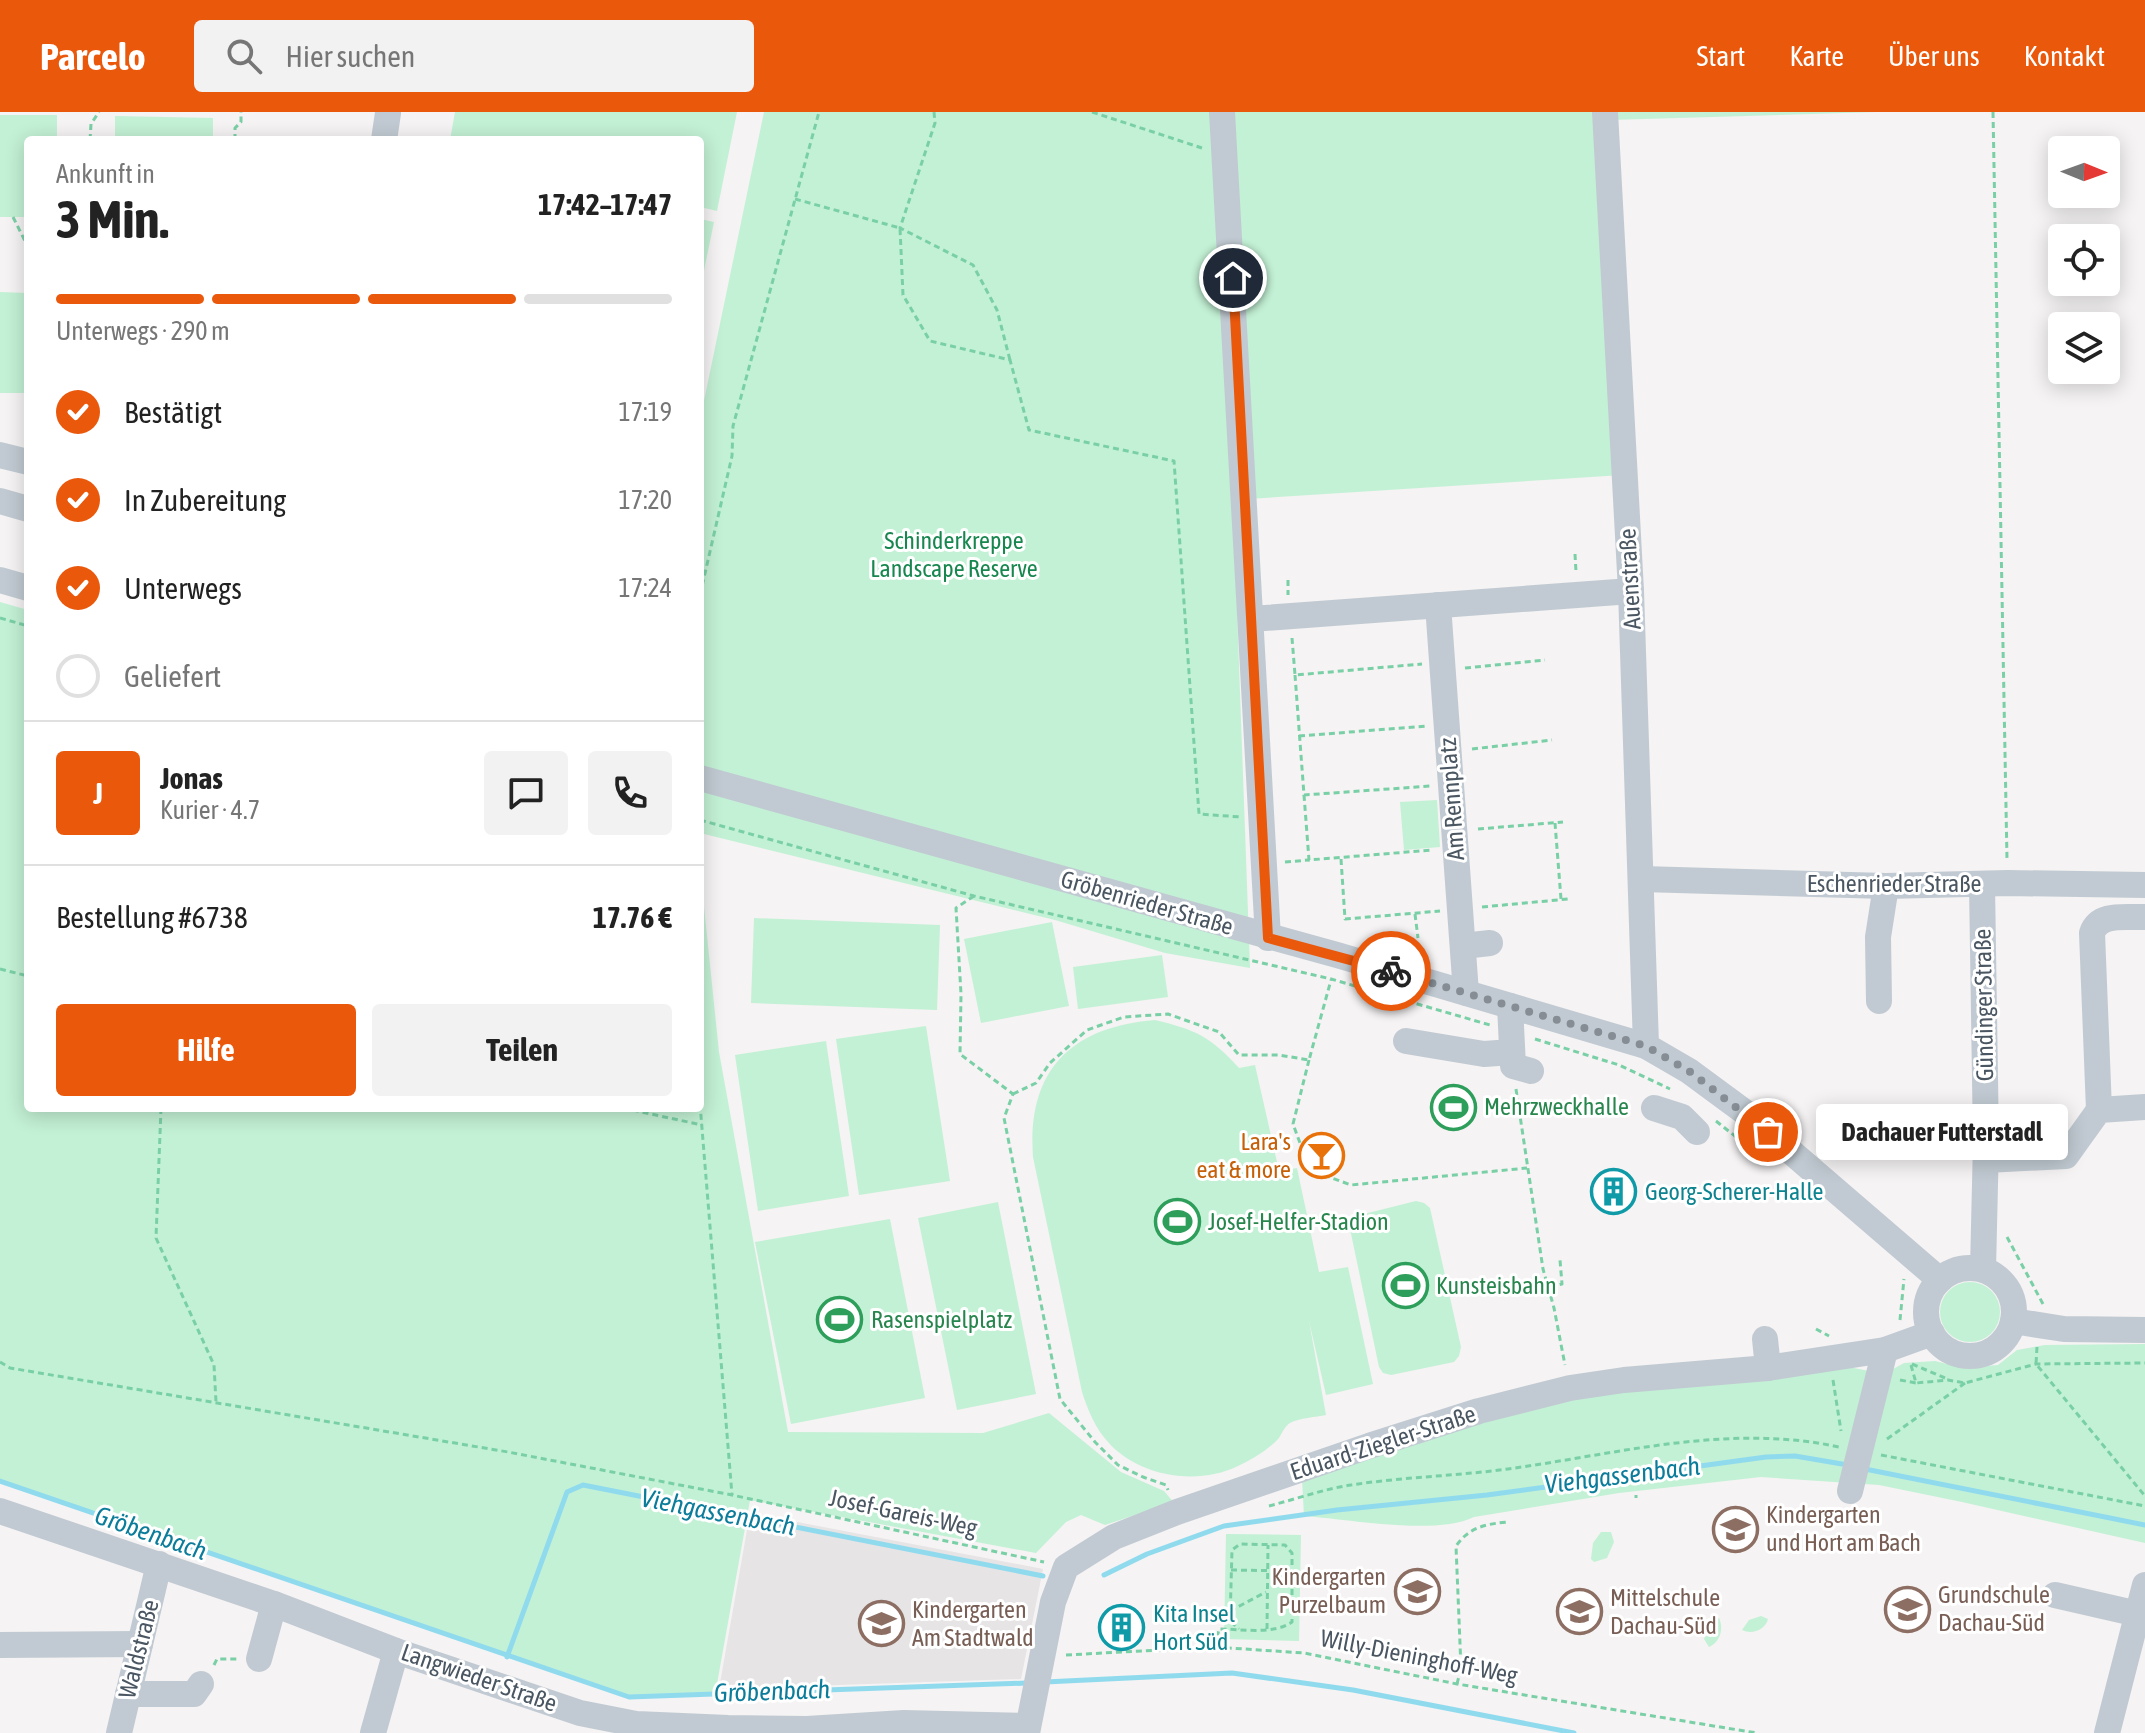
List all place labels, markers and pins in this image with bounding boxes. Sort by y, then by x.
pin [1199,244,1267,312]
sports icon: Mehrzweckhalle [1429,1083,1477,1131]
place label: Mehrzweckhalle [1484,1093,1629,1120]
pin [1734,1098,1802,1166]
callout: Dachauer Futterstadl [1816,1104,2068,1160]
place label: Lara's eat & more [1196,1128,1291,1183]
bar icon: Lara's eat & more [1298,1132,1346,1180]
building icon: Georg-Scherer-Halle [1590,1168,1638,1216]
place label: Georg-Scherer-Halle [1645,1178,1824,1205]
sports icon: Josef-Helfer-Stadion [1153,1198,1201,1246]
place label: Josef-Helfer-Stadion [1208,1208,1389,1235]
sports icon: Kunsteisbahn [1381,1262,1429,1310]
place label: Kunsteisbahn [1436,1272,1557,1299]
sports icon: Rasenspielplatz [816,1296,864,1344]
place label: Rasenspielplatz [871,1306,1013,1333]
place label: Kindergarten und Hort am Bach [1766,1501,1921,1556]
school or university icon: Kindergarten und Hort am Bach [1711,1505,1759,1553]
place label: Kindergarten Purzelbaum [1271,1563,1386,1618]
school or university icon: Kindergarten Purzelbaum [1393,1567,1441,1615]
place label: Grundschule Dachau-Süd [1938,1581,2050,1636]
place label: Mittelschule Dachau-Süd [1610,1584,1720,1639]
school or university icon: Grundschule Dachau-Süd [1883,1585,1931,1633]
school or university icon: Mittelschule Dachau-Süd [1555,1588,1603,1636]
place label: Kindergarten Am Stadtwald [912,1596,1034,1651]
school or university icon: Kindergarten Am Stadtwald [857,1600,905,1648]
place label: Kita Insel Hort Süd [1153,1600,1236,1655]
building icon: Kita Insel Hort Süd [1098,1604,1146,1652]

